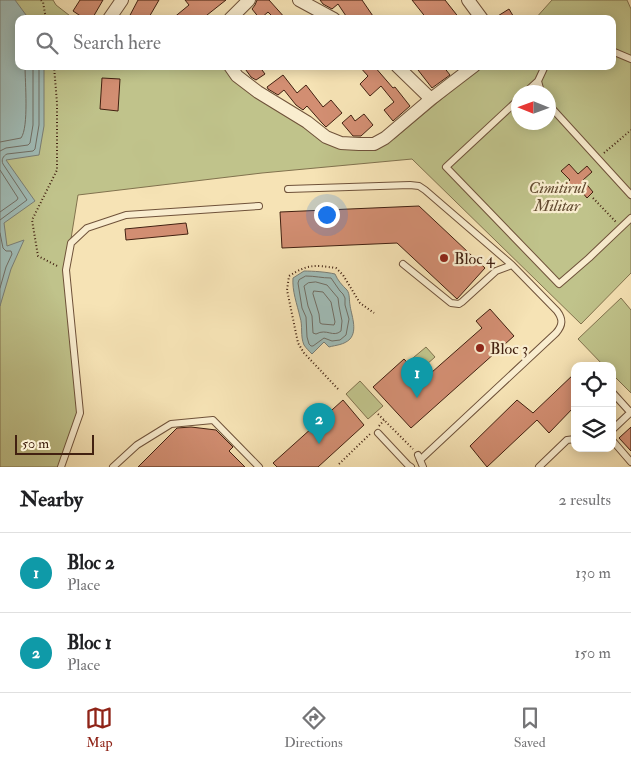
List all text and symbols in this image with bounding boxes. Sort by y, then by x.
search box [15,15,616,70]
icon: search [33,29,61,57]
text: Search here [73,31,161,55]
north arrow [511,85,556,130]
park label: Cimitirul Militar [529,178,586,216]
your location [314,202,340,228]
place label: Bloc 4 [454,249,496,269]
marker: Bloc 4 [438,252,450,264]
place label: Bloc 3 [490,339,528,359]
marker: Bloc 3 [474,342,486,354]
pin: 1 [401,357,433,398]
map controls [571,362,616,452]
button: locate [571,362,616,407]
pin: 2 [303,403,335,444]
button: layers [571,407,616,452]
scale bar [15,432,94,455]
text: 50 m [22,435,49,452]
text: Nearby [20,486,83,513]
text: 2 results [558,490,611,510]
text: Bloc 2 [67,551,115,575]
text: 1 [33,563,39,583]
text: 130 m [575,563,611,583]
text: Place [67,575,100,595]
text: Bloc 1 [67,631,112,655]
text: 2 [32,643,40,663]
text: 150 m [574,643,611,663]
text: Place [67,655,100,675]
tab: Map [85,704,113,751]
tab: Directions [284,704,343,751]
tab: Saved [514,704,546,751]

